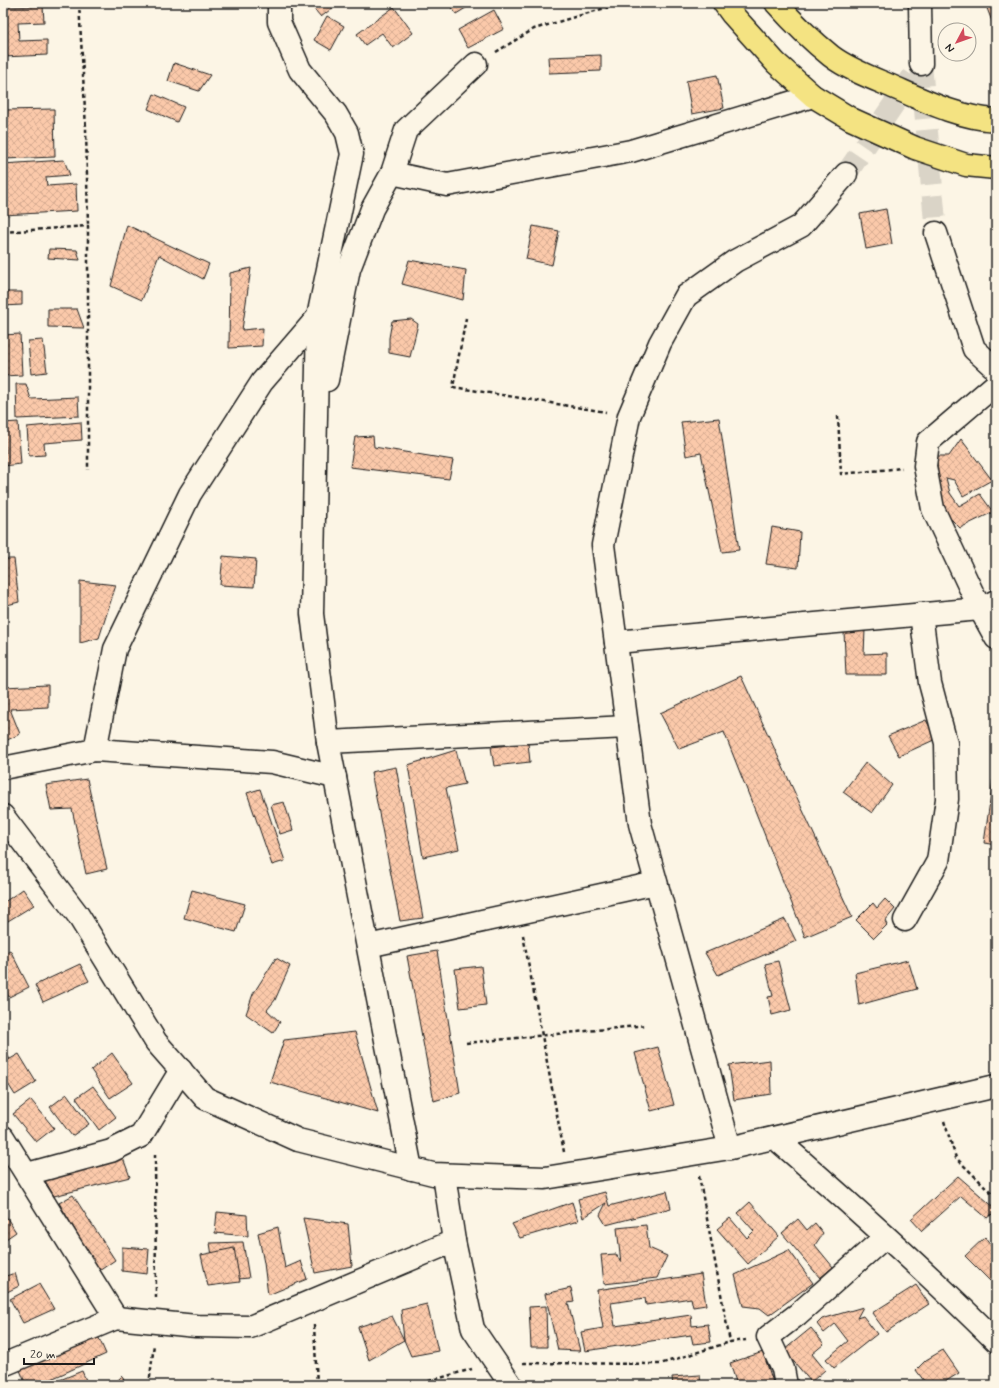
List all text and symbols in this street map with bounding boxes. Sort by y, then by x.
north arrow [937,22,977,62]
text: N [943,41,958,55]
scale bar [24,1340,94,1366]
text: 20 m [30,1347,56,1363]

